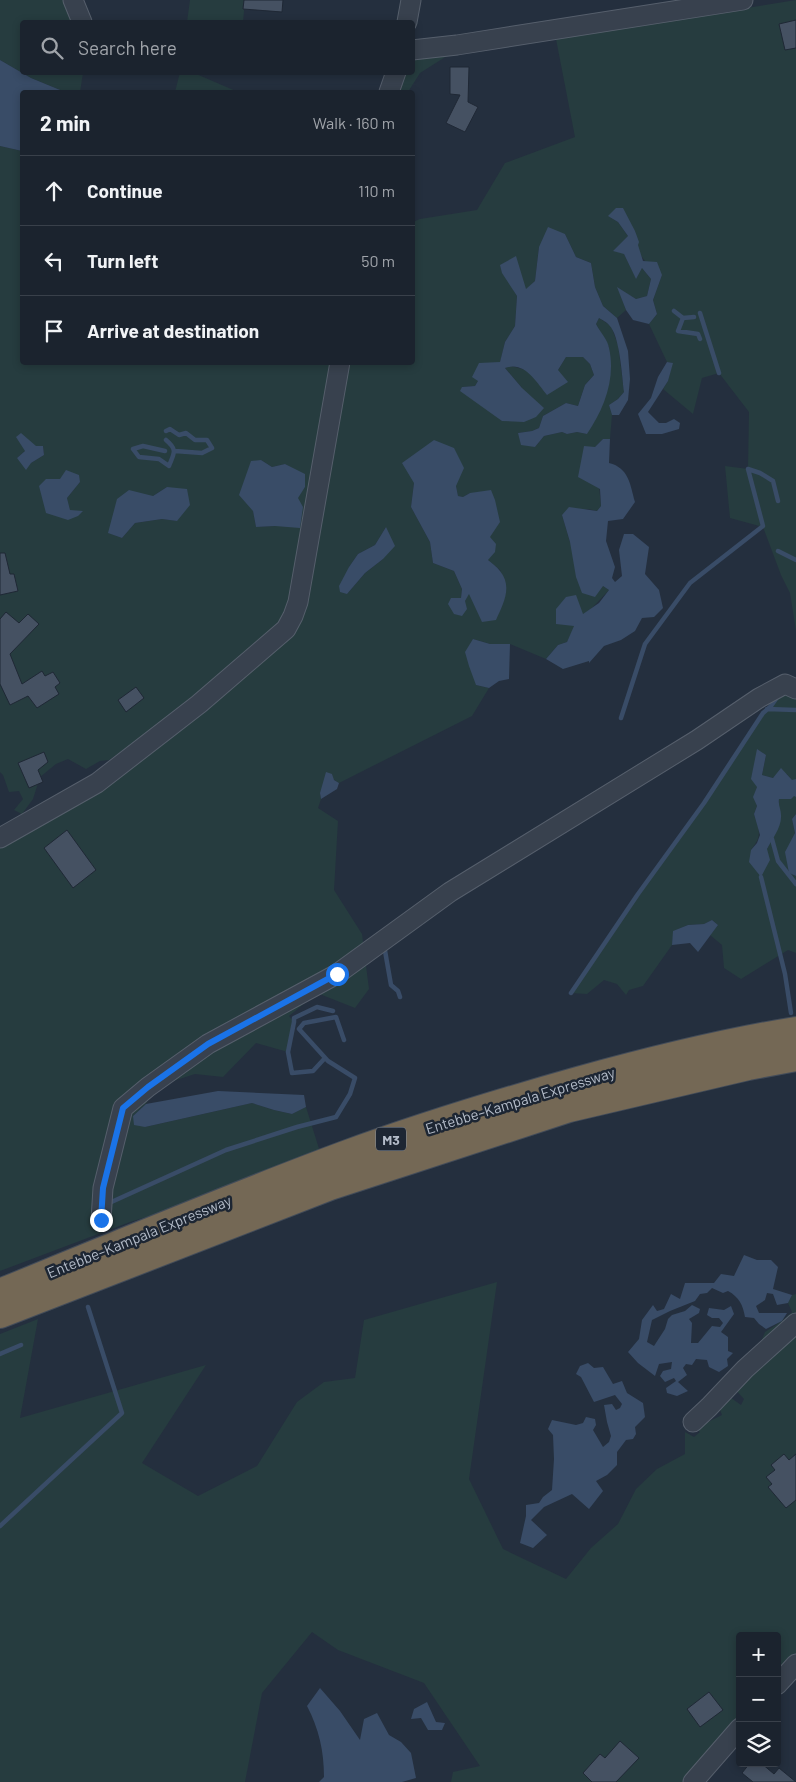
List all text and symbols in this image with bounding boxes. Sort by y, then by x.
search box [20,20,415,75]
icon: search [38,34,66,62]
text: Search here [78,36,177,59]
text: 2 min [40,110,90,135]
text: Walk · 160 m [313,113,395,132]
icon: ahead [40,177,68,205]
text: Continue [87,179,163,202]
text: 110 m [358,181,395,200]
icon: left [40,247,68,275]
text: Turn left [87,249,158,272]
text: 50 m [361,251,395,270]
icon: arrive [40,317,68,345]
text: Arrive at destination [87,319,259,342]
route start [326,963,349,986]
street label: Entebbe–Kampala Expressway [423,1063,617,1137]
road number: M3 [376,1128,406,1150]
street label: Entebbe–Kampala Expressway [44,1191,234,1281]
route end [90,1209,113,1232]
map controls [736,1632,781,1767]
button: + [736,1632,781,1677]
button: − [736,1677,781,1722]
button: layers [736,1722,781,1767]

